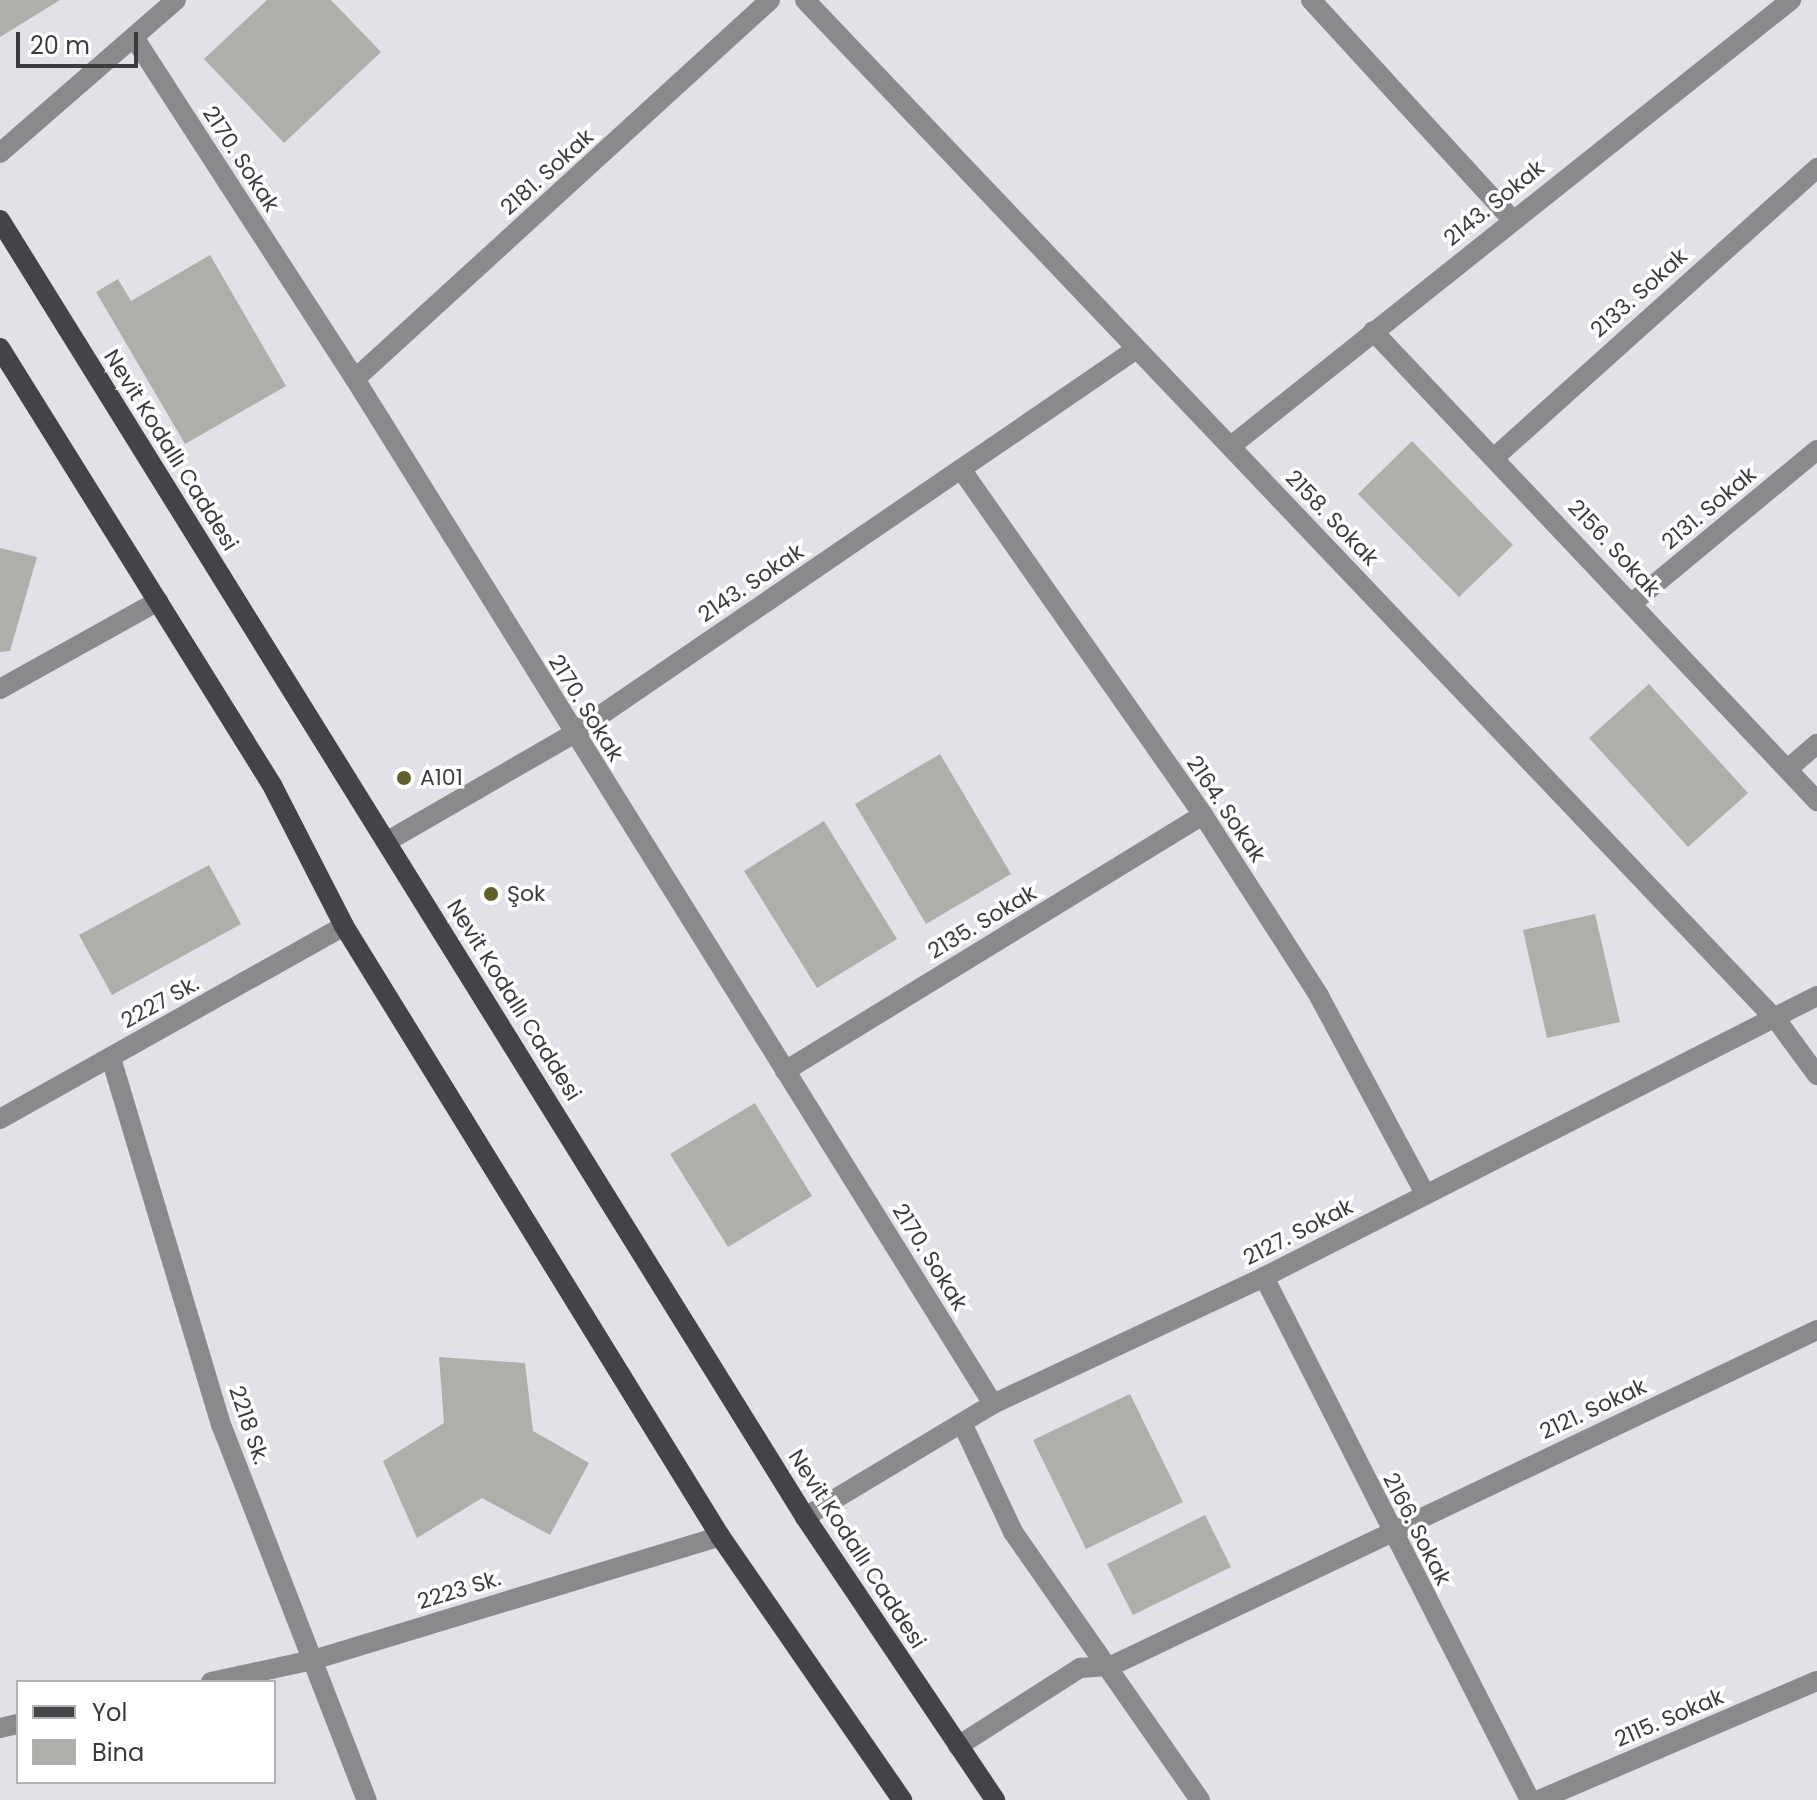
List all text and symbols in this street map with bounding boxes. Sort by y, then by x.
scale bar [20,16,142,66]
text: 20 m [30,29,90,62]
street label: 2170. Sokak [197,101,285,217]
street label: 2181. Sokak [495,124,599,220]
street label: 2143. Sokak [1438,155,1550,251]
street label: 2133. Sokak [1585,243,1693,343]
street label: Nevit Kodallı Caddesi [98,345,244,555]
street label: 2131. Sokak [1657,461,1761,555]
street label: 2158. Sokak [1280,465,1384,571]
street label: 2156. Sokak [1563,494,1665,602]
street label: 2143. Sokak [693,538,809,628]
street label: 2170. Sokak [543,650,629,766]
street label: 2164. Sokak [1181,751,1271,867]
place label: A101 [420,765,463,791]
marker: A101 [395,769,413,787]
street label: 2135. Sokak [923,879,1041,965]
place label: Şok [507,881,545,907]
marker: Şok [482,885,500,903]
street label: Nevit Kodallı Caddesi [441,895,587,1105]
street label: 2227 Sk. [117,970,203,1034]
street label: 2127. Sokak [1239,1193,1357,1271]
street label: 2170. Sokak [887,1199,973,1315]
street label: 2121. Sokak [1536,1373,1650,1445]
street label: 2218 Sk. [223,1382,275,1468]
street label: Nevit Kodallı Caddesi [783,1445,931,1653]
street label: 2166. Sokak [1377,1468,1457,1590]
street label: 2223 Sk. [414,1565,504,1615]
legend [16,1680,276,1784]
street label: 2115. Sokak [1611,1683,1727,1753]
text: Yol [92,1696,127,1729]
text: Bina [92,1736,144,1769]

